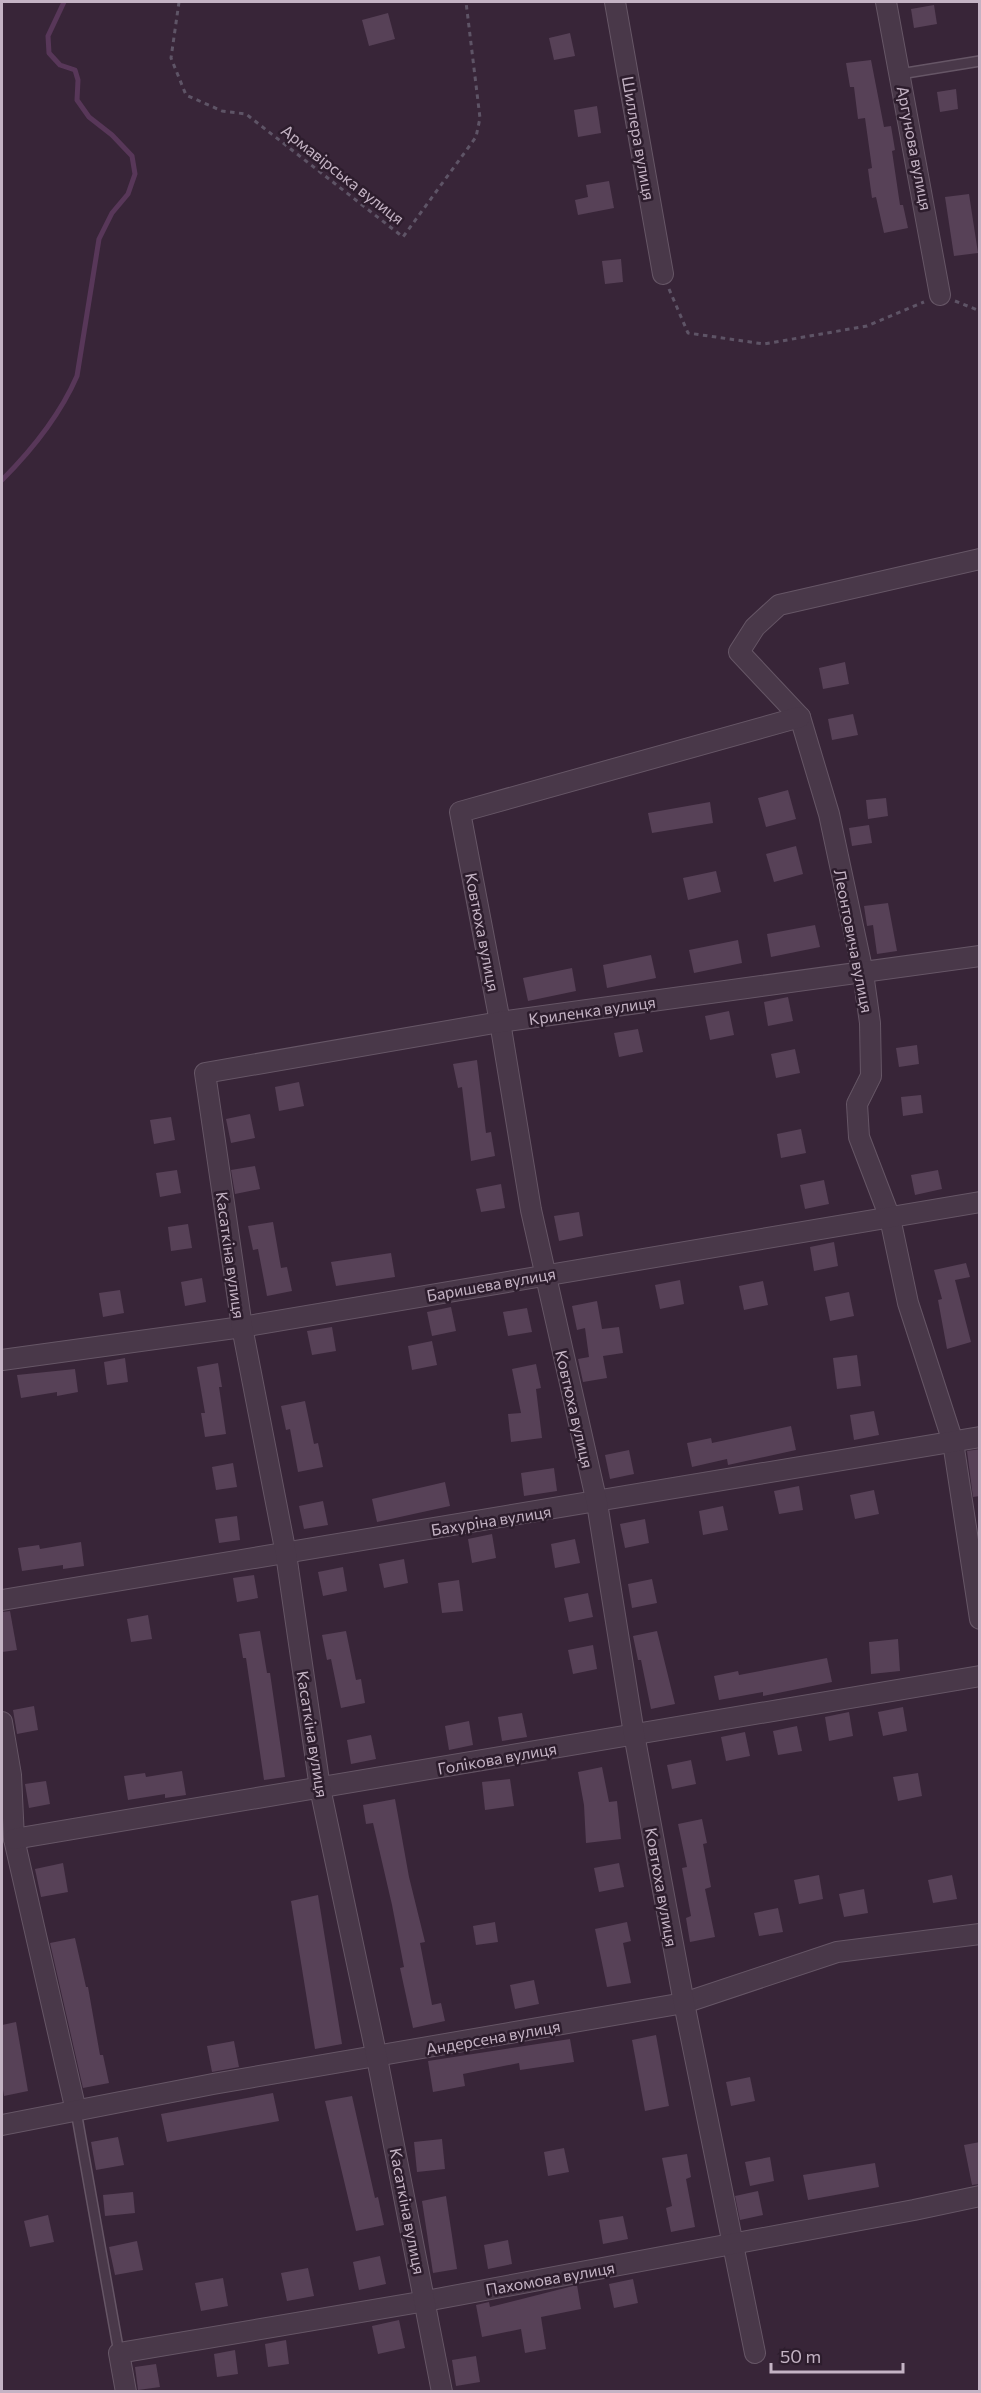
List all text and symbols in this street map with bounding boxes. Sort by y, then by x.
street label: Шиллера вулиця [619,74,659,202]
street label: Аргунова вулиця [894,84,936,212]
street label: Армавірська вулиця [278,120,408,228]
street label: Леонтовича вулиця [831,868,877,1014]
street label: Ковтюха вулиця [462,871,504,993]
street label: Криленка вулиця [527,992,657,1028]
street label: Касаткіна вулиця [213,1190,249,1320]
street label: Баришева вулиця [425,1263,557,1305]
street label: Ковтюха вулиця [552,1348,598,1470]
street label: Бахуріна вулиця [430,1501,552,1539]
street label: Касаткіна вулиця [294,1669,332,1799]
street label: Голікова вулиця [436,1738,558,1778]
street label: Ковтюха вулиця [642,1826,682,1948]
street label: Андерсена вулиця [424,2016,562,2058]
street label: Касаткіна вулиця [386,2146,430,2276]
street label: Пахомова вулиця [484,2257,616,2299]
scale bar [771,2336,903,2374]
text: 50 m [780,2345,821,2367]

